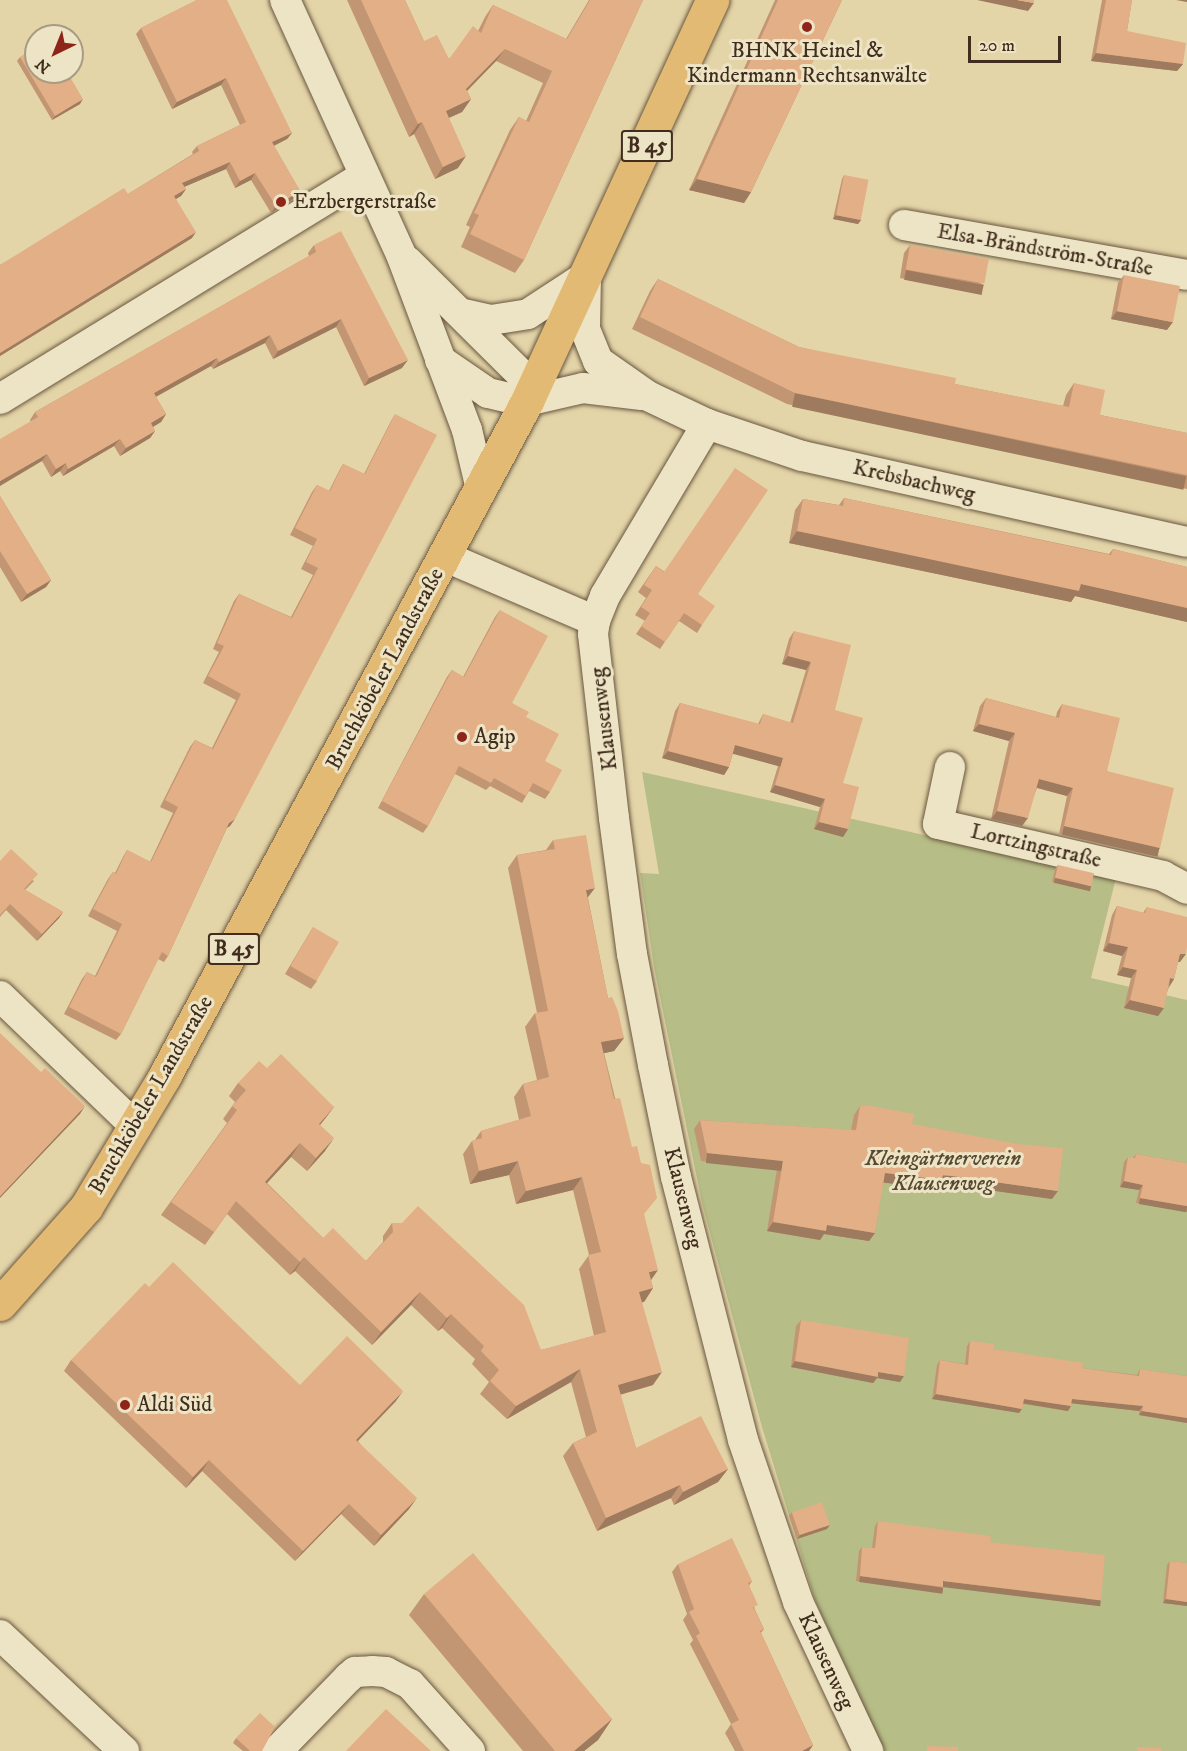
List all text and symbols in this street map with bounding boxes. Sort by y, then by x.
marker: BHNK Heinel & Kindermann Rechtsanwälte [800,20,814,34]
north arrow [24,24,84,84]
scale bar [971,24,1064,62]
text: 20 m [979,35,1015,57]
place label: BHNK Heinel & Kindermann Rechtsanwälte [687,37,927,88]
text: N [31,54,55,78]
road number: B 45 [620,128,674,164]
place label: Erzbergerstraße [293,189,436,215]
marker: Erzbergerstraße [274,195,288,209]
street label: Elsa-Brändström-Straße [935,218,1155,282]
street label: Krebsbachweg [850,454,978,508]
street label: Bruchköbeler Landstraße [321,564,449,774]
street label: Klausenweg [585,666,623,772]
place label: Agip [474,724,515,750]
marker: Agip [455,730,469,744]
street label: Lortzingstraße [968,818,1104,874]
road number: B 45 [207,931,261,967]
street label: Bruchköbeler Landstraße [83,991,219,1199]
street label: Klausenweg [658,1144,708,1252]
park label: Kleingärtnerverein Klausenweg [865,1145,1021,1196]
place label: Aldi Süd [137,1392,212,1418]
marker: Aldi Süd [118,1398,132,1412]
street label: Klausenweg [792,1608,860,1714]

